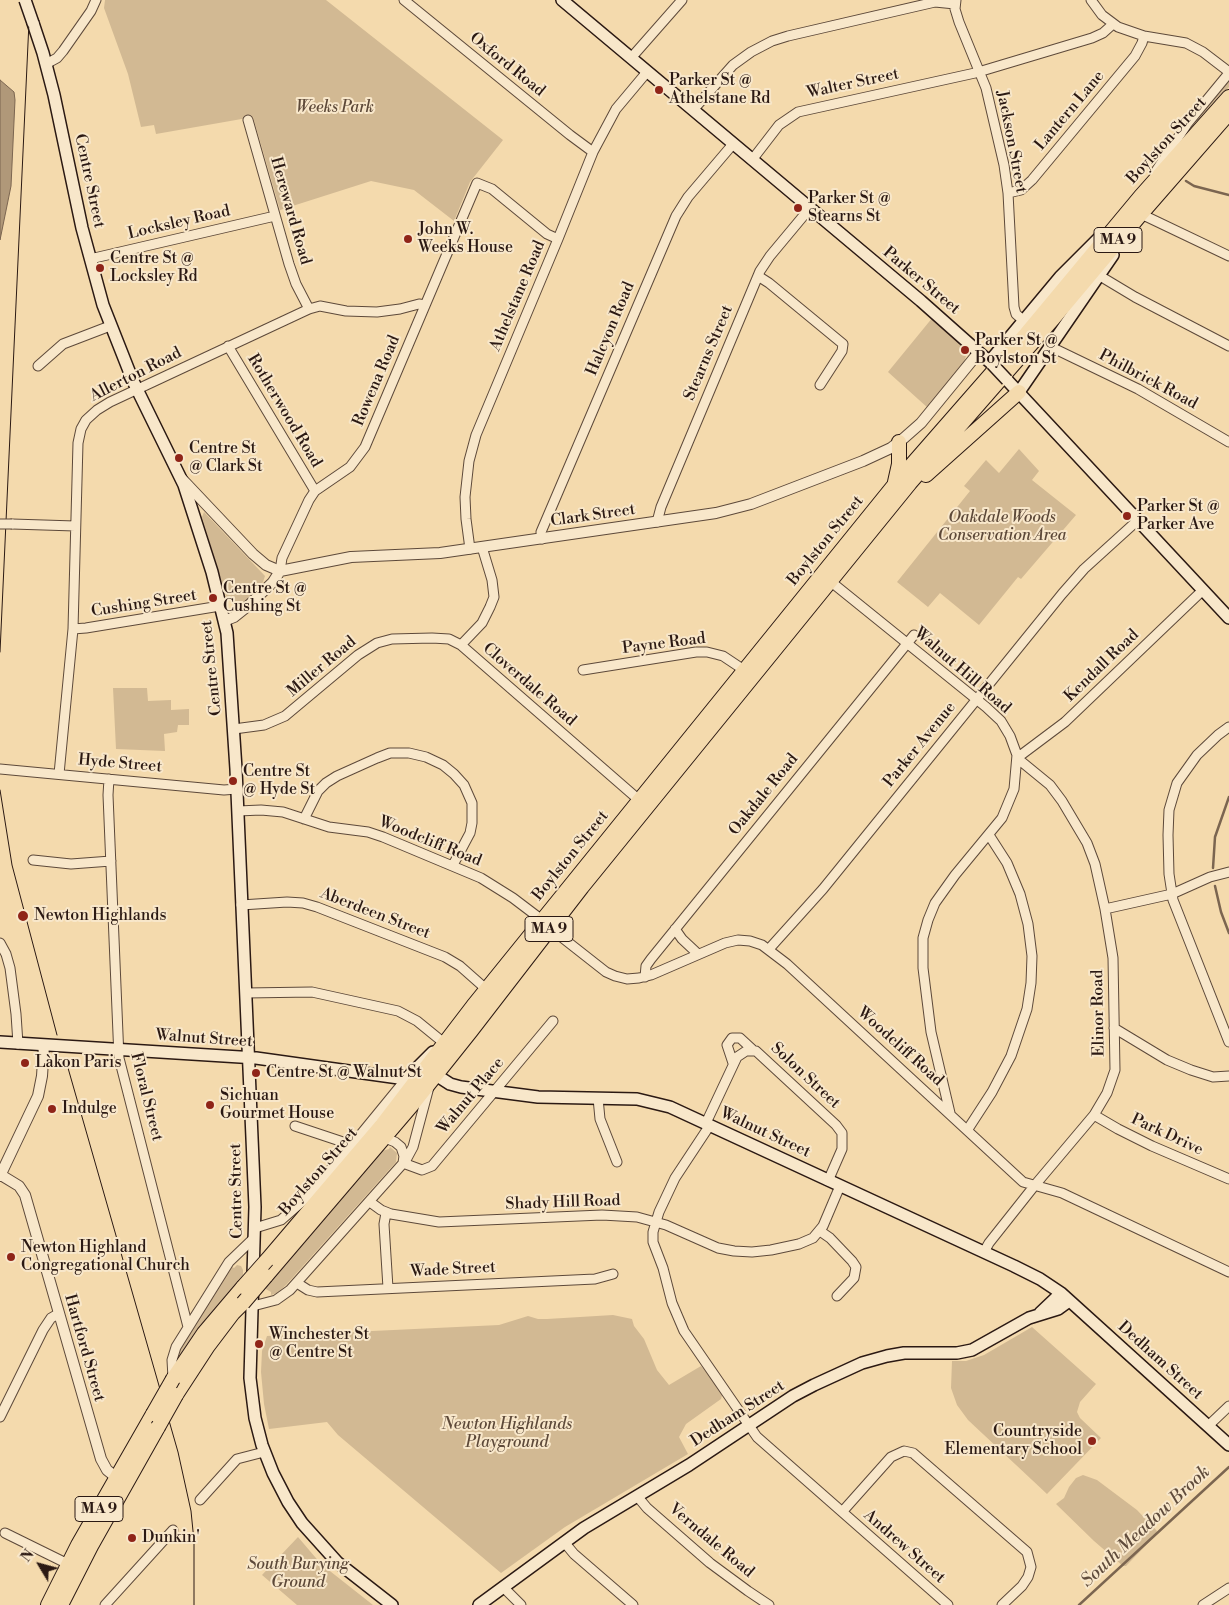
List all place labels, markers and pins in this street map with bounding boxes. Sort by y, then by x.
place label: Parker St @ Athelstane Rd [669,71,770,109]
marker: Parker St @ Athelstane Rd [653,84,665,96]
place label: Parker St @ Stearns St [808,189,891,227]
marker: Parker St @ Stearns St [792,202,804,214]
place label: John W. Weeks House [418,220,513,258]
marker: John W. Weeks House [402,233,414,245]
place label: Centre St @ Locksley Rd [110,249,198,287]
marker: Centre St @ Locksley Rd [94,262,106,274]
place label: Parker St @ Boylston St [975,331,1058,369]
marker: Parker St @ Boylston St [959,344,971,356]
place label: Centre St @ Clark St [189,439,263,477]
marker: Centre St @ Clark St [173,452,185,464]
place label: Parker St @ Parker Ave [1137,497,1220,535]
marker: Parker St @ Parker Ave [1121,510,1133,522]
place label: Centre St @ Cushing St [223,579,307,617]
marker: Centre St @ Cushing St [207,592,219,604]
place label: Centre St @ Hyde St [243,762,315,800]
marker: Centre St @ Hyde St [227,775,239,787]
place label: Newton Highlands [34,906,166,926]
marker: Newton Highlands [16,909,30,923]
place label: Làkon Paris [35,1053,121,1073]
marker: Làkon Paris [19,1057,31,1069]
place label: Centre St @ Walnut St [266,1063,422,1083]
marker: Centre St @ Walnut St [250,1067,262,1079]
place label: Sichuan Gourmet House [220,1086,334,1124]
place label: Indulge [62,1099,117,1119]
marker: Sichuan Gourmet House [204,1099,216,1111]
marker: Indulge [46,1103,58,1115]
place label: Newton Highland Congregational Church [21,1238,190,1276]
marker: Newton Highland Congregational Church [5,1251,17,1263]
place label: Winchester St @ Centre St [269,1325,369,1363]
marker: Winchester St @ Centre St [253,1338,265,1350]
place label: Countryside Elementary School [945,1422,1082,1460]
marker: Countryside Elementary School [1086,1435,1098,1447]
place label: Dunkin' [142,1528,200,1548]
marker: Dunkin' [126,1532,138,1544]

